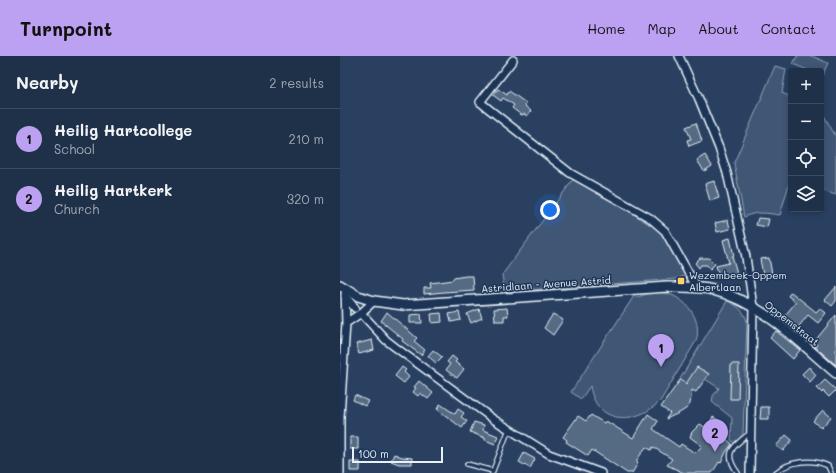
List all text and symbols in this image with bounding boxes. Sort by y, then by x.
text: Turnpoint [20,16,112,41]
text: Home [587,19,625,38]
text: Map [647,19,676,38]
text: About [698,19,739,38]
text: Contact [761,19,816,38]
map controls [788,68,824,212]
button: + [788,68,824,104]
text: Nearby [16,71,78,93]
text: 2 results [269,74,324,91]
button: − [788,104,824,140]
text: Heilig Hartcollege [54,120,192,140]
text: 1 [26,130,32,147]
text: 210 m [288,130,324,147]
text: School [54,140,95,157]
button: locate [788,140,824,176]
button: layers [788,176,824,212]
text: Heilig Hartkerk [54,180,172,200]
text: 2 [25,190,33,207]
text: 320 m [287,190,324,207]
text: Church [54,200,99,217]
your location [540,200,560,220]
place label: Wezembeek-Oppem Albertlaan [689,268,786,294]
street label: Astridlaan - Avenue Astrid [481,272,611,296]
marker: Wezembeek-Oppem Albertlaan [676,276,686,286]
street label: Oppemstraat [762,297,822,349]
pin: 1 [648,334,674,367]
pin: 2 [702,419,728,452]
scale bar [352,445,443,464]
text: 100 m [358,446,389,461]

